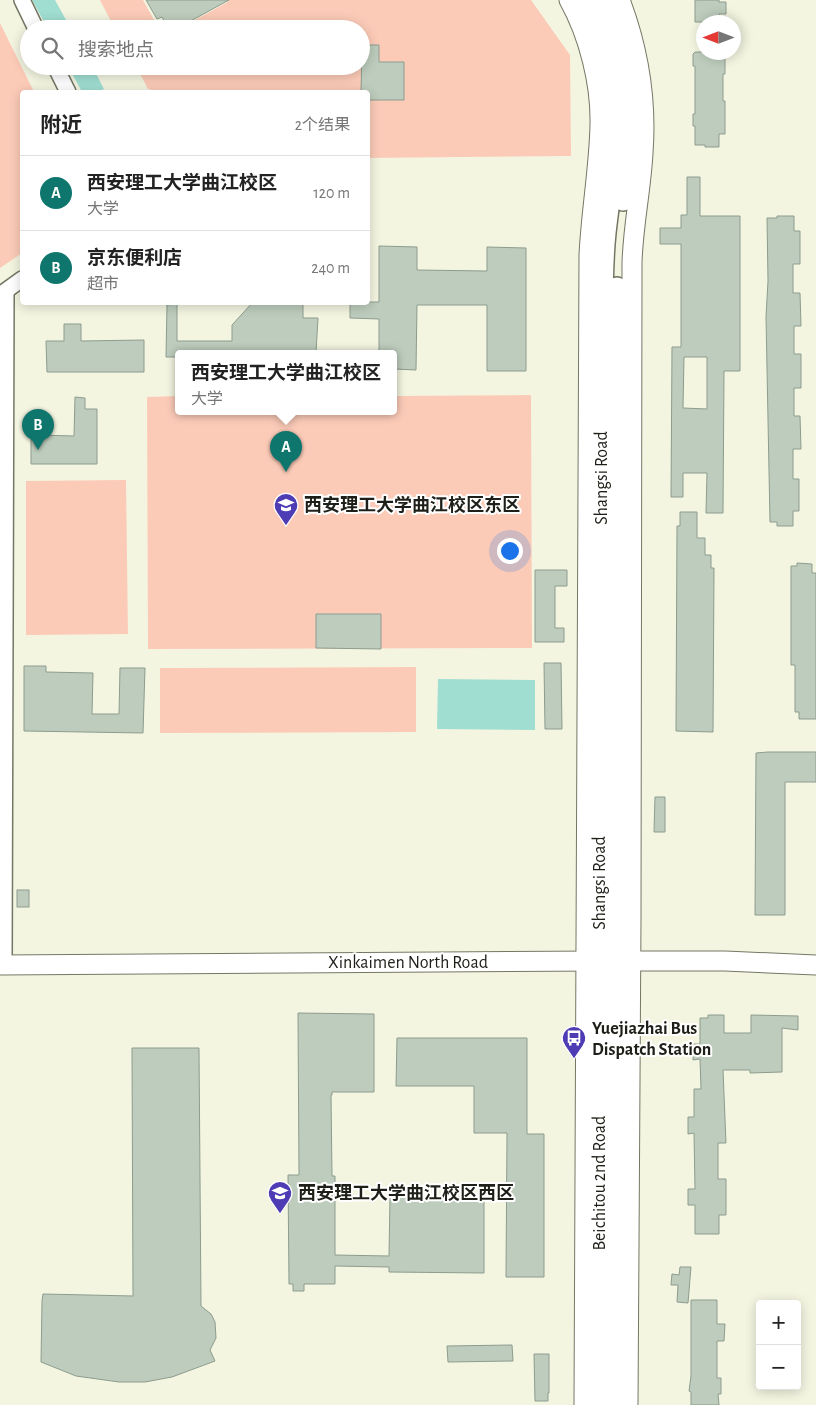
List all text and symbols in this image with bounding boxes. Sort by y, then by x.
north arrow [696,15,741,60]
search box [20,20,370,75]
icon: search [38,34,66,62]
text: 搜索地点 [78,41,154,60]
text: 附近 [40,115,82,136]
text: 2个结果 [295,117,350,133]
text: 西安理工大学曲江校区 [87,174,277,193]
text: A [51,185,61,201]
text: 120 m [313,185,350,201]
text: 大学 [87,201,119,217]
text: 京东便利店 [87,249,182,268]
text: B [51,260,61,276]
text: 240 m [311,260,350,276]
text: 超市 [87,276,119,292]
popup [175,350,397,415]
text: 西安理工大学曲江校区 [191,364,381,383]
text: 大学 [191,391,223,407]
pin: B [22,409,54,450]
pin: A [270,431,302,472]
street label: Shangsi Road [593,431,611,525]
school or university icon: 西安理工大学曲江校区东区 [273,492,299,526]
place label: 西安理工大学曲江校区东区 [304,495,520,515]
your location [497,538,523,564]
street label: Shangsi Road [591,836,609,930]
street label: Xinkaimen North Road [328,954,488,972]
place label: Yuejiazhai Bus Dispatch Station [592,1020,711,1059]
bus stop icon: Yuejiazhai Bus Dispatch Station [561,1025,587,1059]
street label: Beichitou 2nd Road [591,1116,609,1250]
school or university icon: 西安理工大学曲江校区西区 [267,1180,293,1214]
place label: 西安理工大学曲江校区西区 [298,1183,514,1203]
map controls [756,1300,801,1390]
button: + [756,1300,801,1345]
button: − [756,1345,801,1390]

